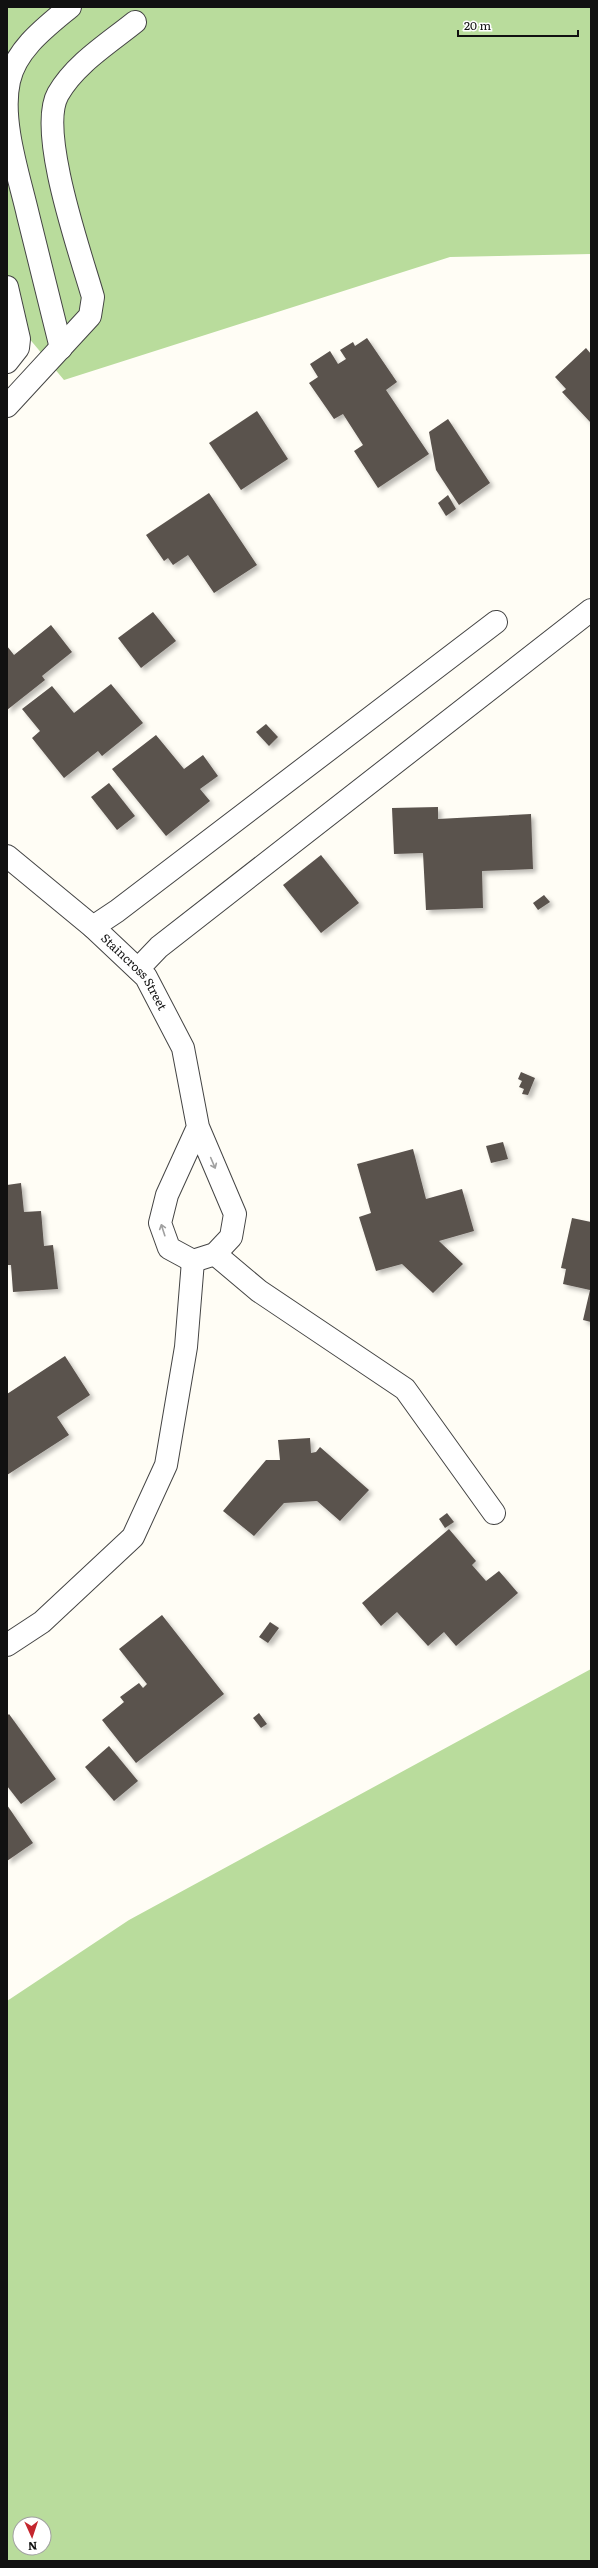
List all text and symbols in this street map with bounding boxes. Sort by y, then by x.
scale bar [458,12,578,38]
text: 20 m [464,16,491,34]
street label: Staincross Street [97,929,172,1013]
one-way arrow [210,1157,218,1169]
one-way arrow [158,1224,166,1236]
north arrow [12,2516,52,2556]
text: N [28,2539,38,2555]

